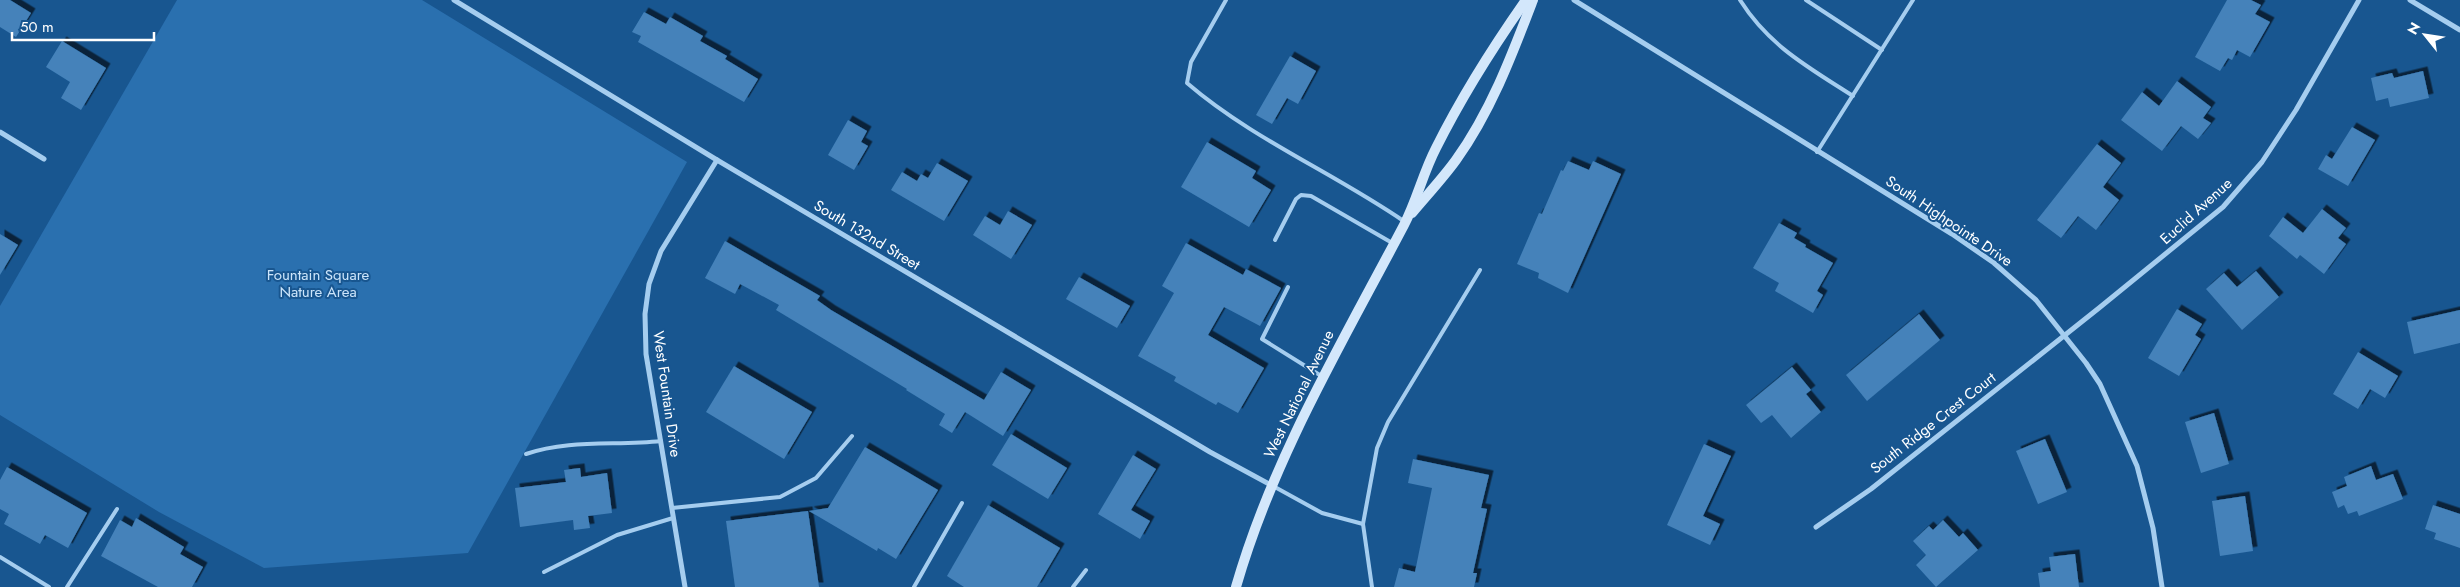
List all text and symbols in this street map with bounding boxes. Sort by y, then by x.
scale bar [12,10,155,42]
north arrow [2400,10,2450,60]
text: 50 m [20,16,54,38]
text: N [2402,19,2425,38]
street label: South Highpointe Drive [1881,170,2017,272]
street label: Euclid Avenue [2155,172,2237,249]
street label: South 132nd Street [810,195,925,276]
park label: Fountain Square Nature Area [267,264,370,303]
street label: West National Avenue [1258,326,1340,462]
street label: West Fountain Drive [647,330,687,459]
street label: South Ridge Crest Court [1866,367,2001,479]

